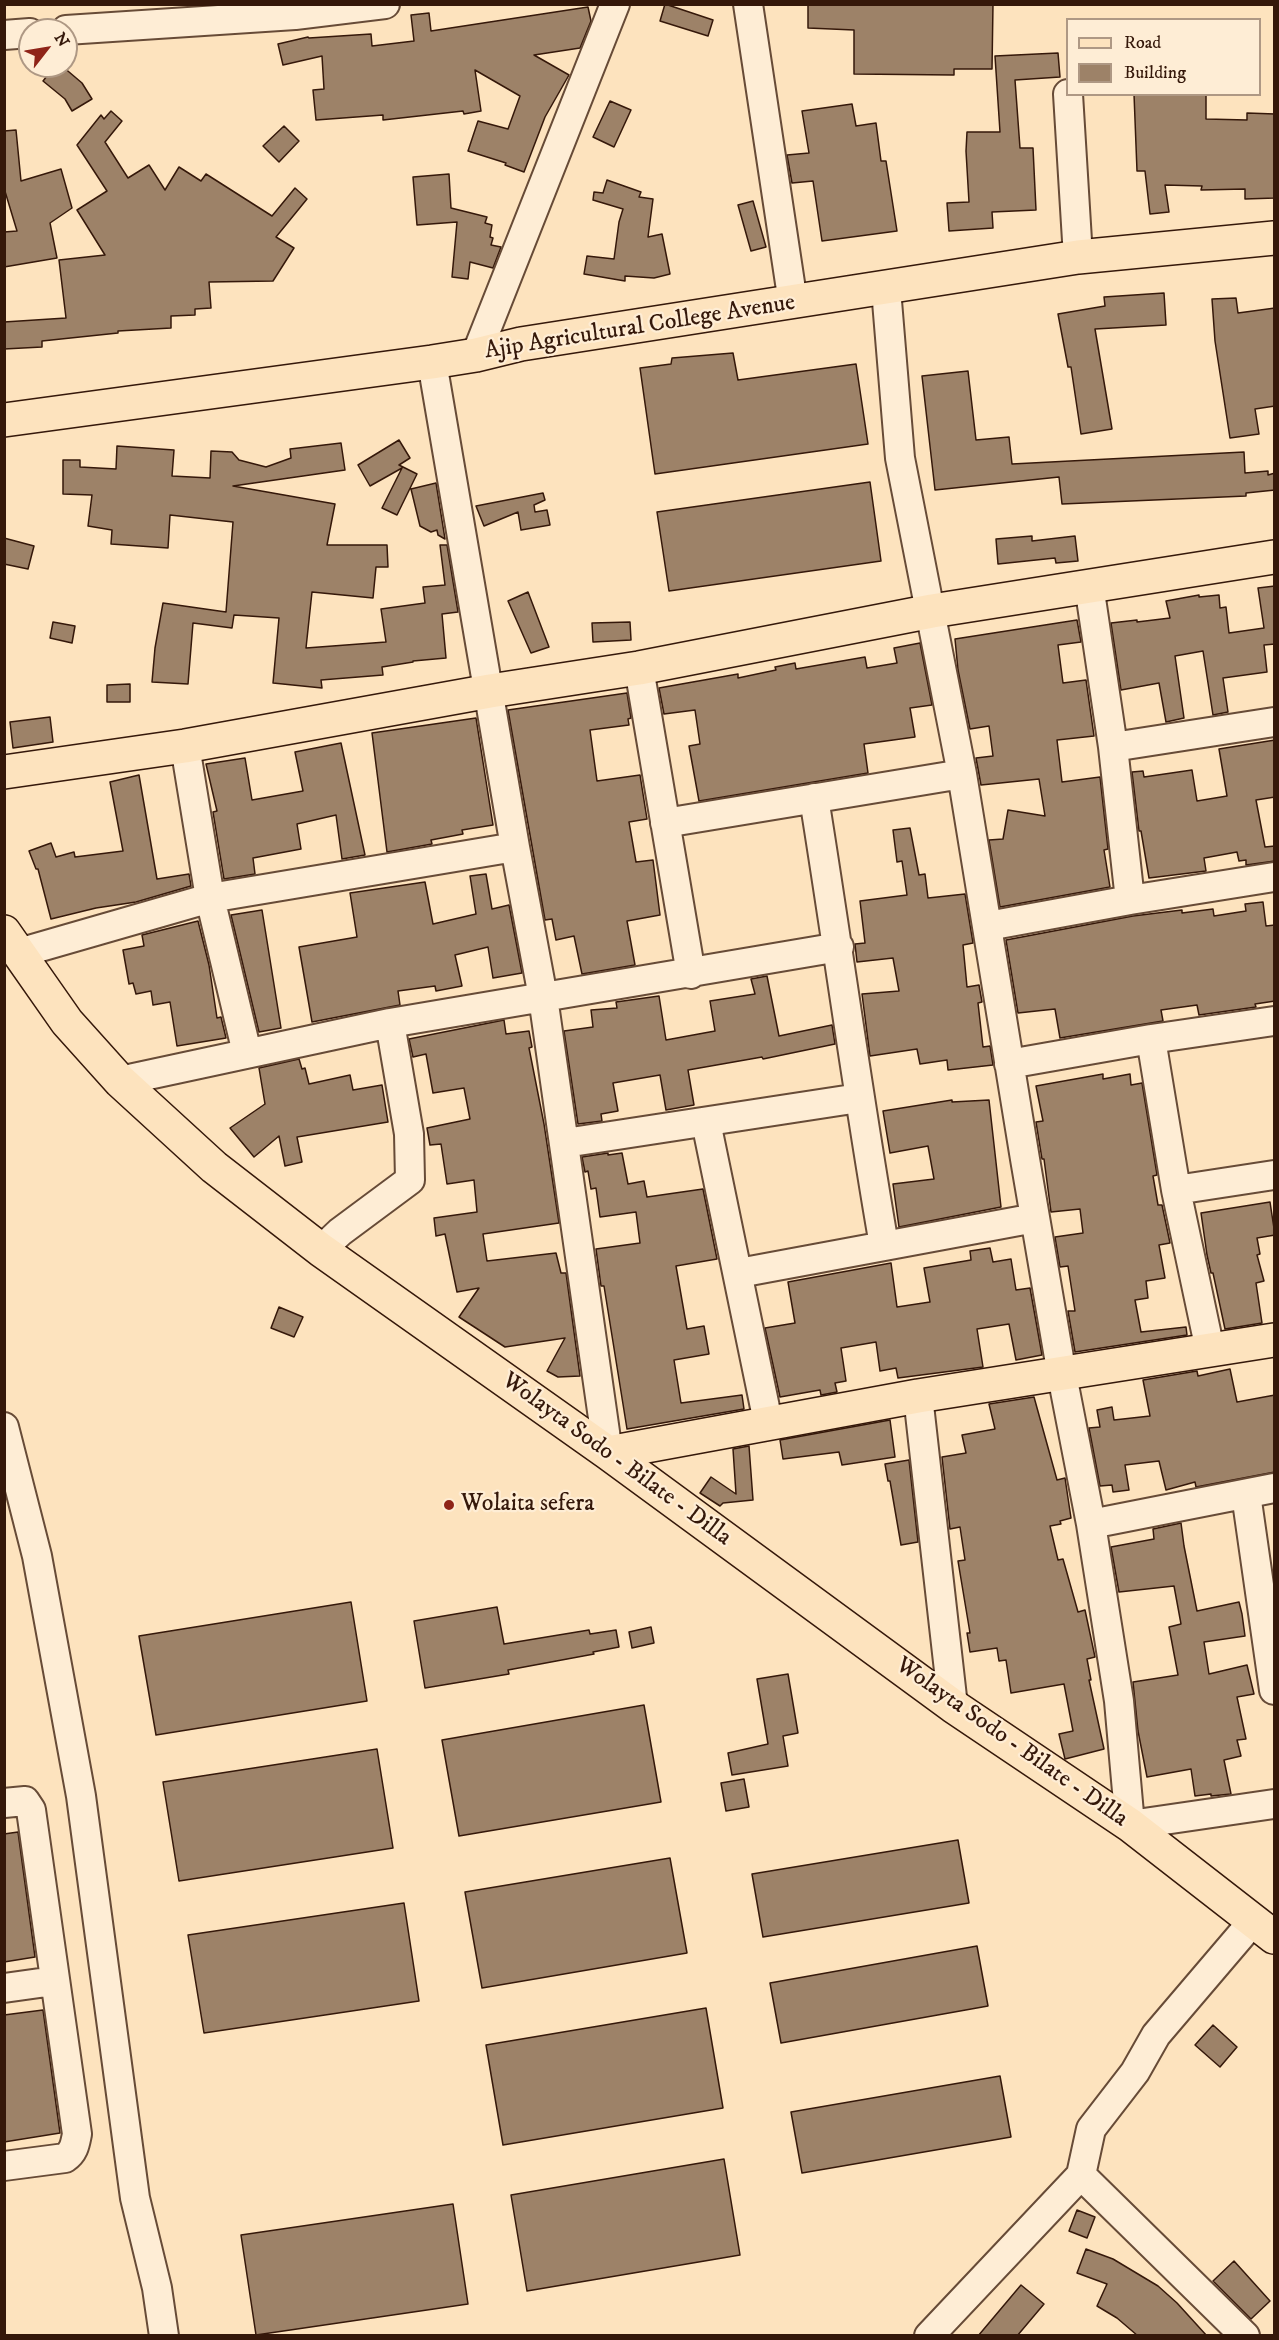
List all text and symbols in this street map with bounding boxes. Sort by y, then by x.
north arrow [18,18,78,78]
legend [1066,18,1261,96]
text: N [50,29,74,51]
text: Road [1124,32,1161,54]
text: Building [1124,62,1186,84]
street label: Ajip Agricultural College Avenue [483,289,797,367]
street label: Wolayta Sodo - Bilate - Dilla [495,1367,737,1553]
place label: Wolaita sefera [461,1491,594,1519]
marker: Wolaita sefera [442,1498,456,1512]
street label: Wolayta Sodo - Bilate - Dilla [889,1652,1133,1834]

